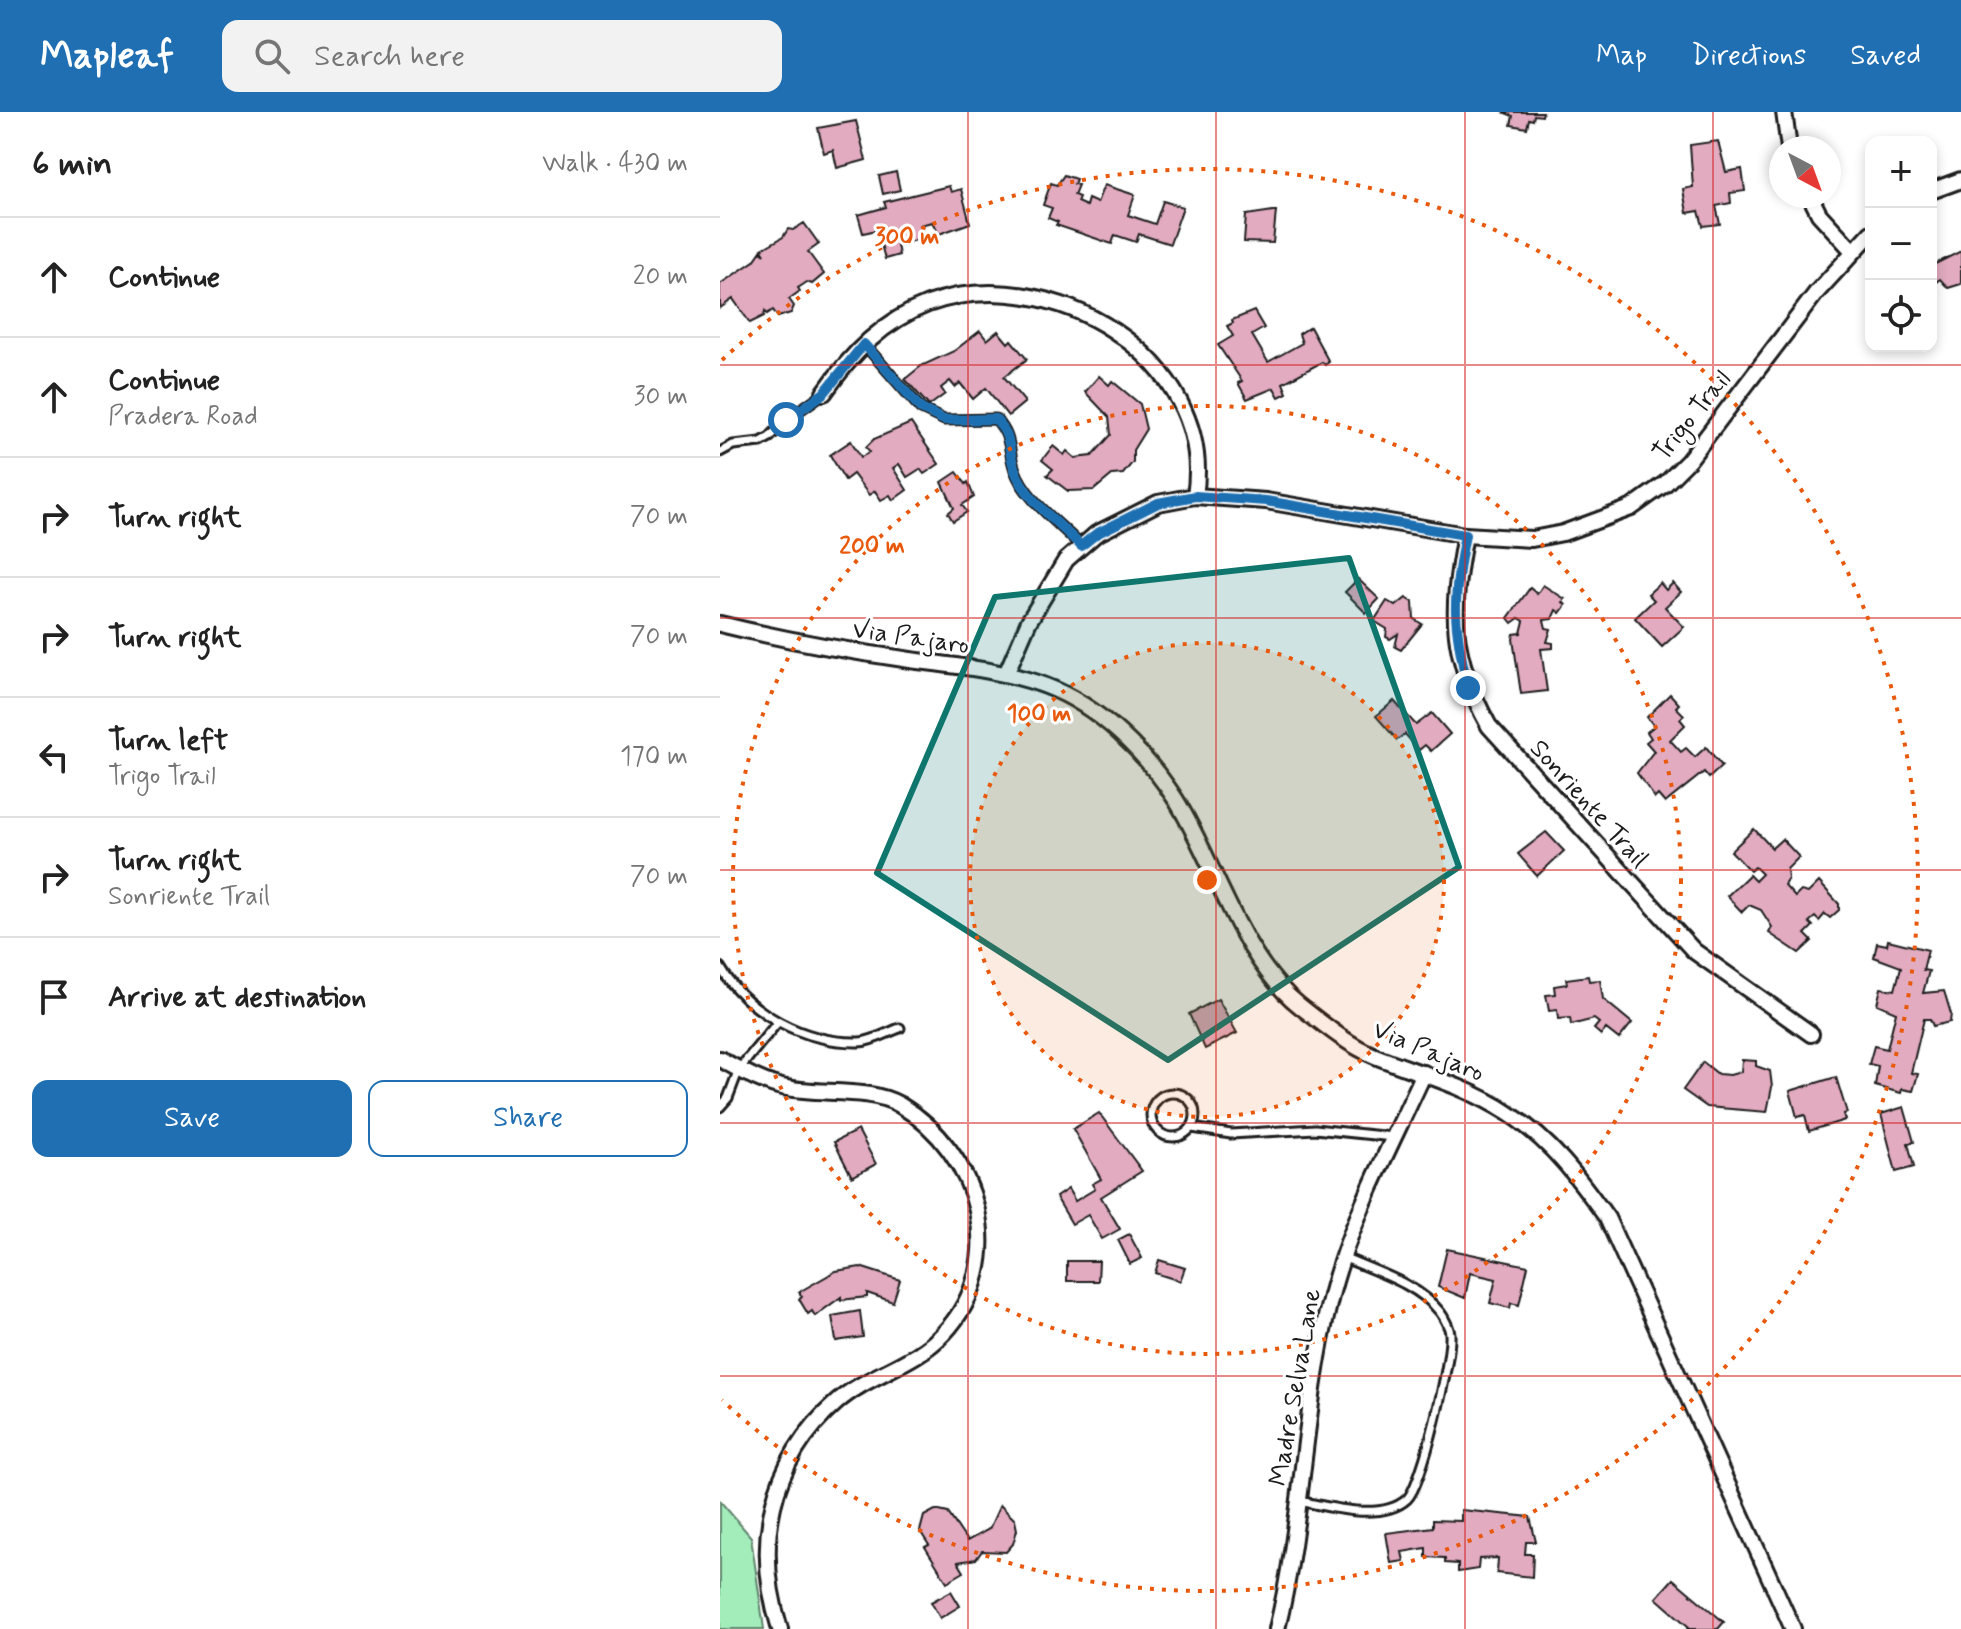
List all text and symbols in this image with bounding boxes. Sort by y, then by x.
search box [222,20,782,92]
text: Mapleaf [40,32,174,81]
icon: search [250,34,294,78]
text: Search here [314,37,465,76]
text: Map [1596,38,1647,75]
text: Directions [1691,38,1806,75]
text: Saved [1850,38,1921,75]
north arrow [1769,136,1841,208]
map controls [1865,136,1937,352]
button: + [1865,136,1937,208]
text: 6 min [32,142,112,187]
text: Walk · 430 m [542,147,688,181]
button: − [1865,208,1937,280]
text: 300 m [875,222,939,253]
icon: ahead [32,255,76,299]
text: Continue [108,258,220,297]
text: 20 m [633,260,688,294]
button: locate [1865,280,1937,352]
text: Continue [108,361,220,400]
street label: Trigo Trail [1645,364,1741,470]
icon: ahead [32,375,76,419]
text: 30 m [634,380,688,414]
text: Pradera Road [108,400,258,434]
route start [768,402,804,438]
icon: right [32,495,76,539]
text: Turn right [108,498,241,537]
text: 70 m [630,500,688,534]
text: 200 m [839,531,905,562]
street label: Via Pajaro [850,613,971,663]
icon: right [32,615,76,659]
text: Turn right [108,618,241,657]
text: 70 m [630,620,688,654]
route end [1450,670,1486,706]
text: 100 m [1007,699,1071,730]
text: Turn left [108,721,228,760]
street label: Sonriente Trail [1522,733,1655,876]
icon: left [32,735,76,779]
text: 170 m [620,740,688,774]
text: Trigo Trail [108,760,216,794]
text: Turn right [108,841,241,880]
icon: right [32,855,76,899]
text: 70 m [630,860,688,894]
centre of rings [1193,866,1221,894]
text: Sonriente Trail [108,880,270,914]
icon: arrive [32,975,76,1019]
text: Arrive at destination [108,978,366,1017]
street label: Via Pajaro [1367,1013,1489,1091]
button: Save [32,1080,352,1157]
button: Share [368,1080,688,1157]
street label: Madre Selva Lane [1262,1286,1330,1489]

